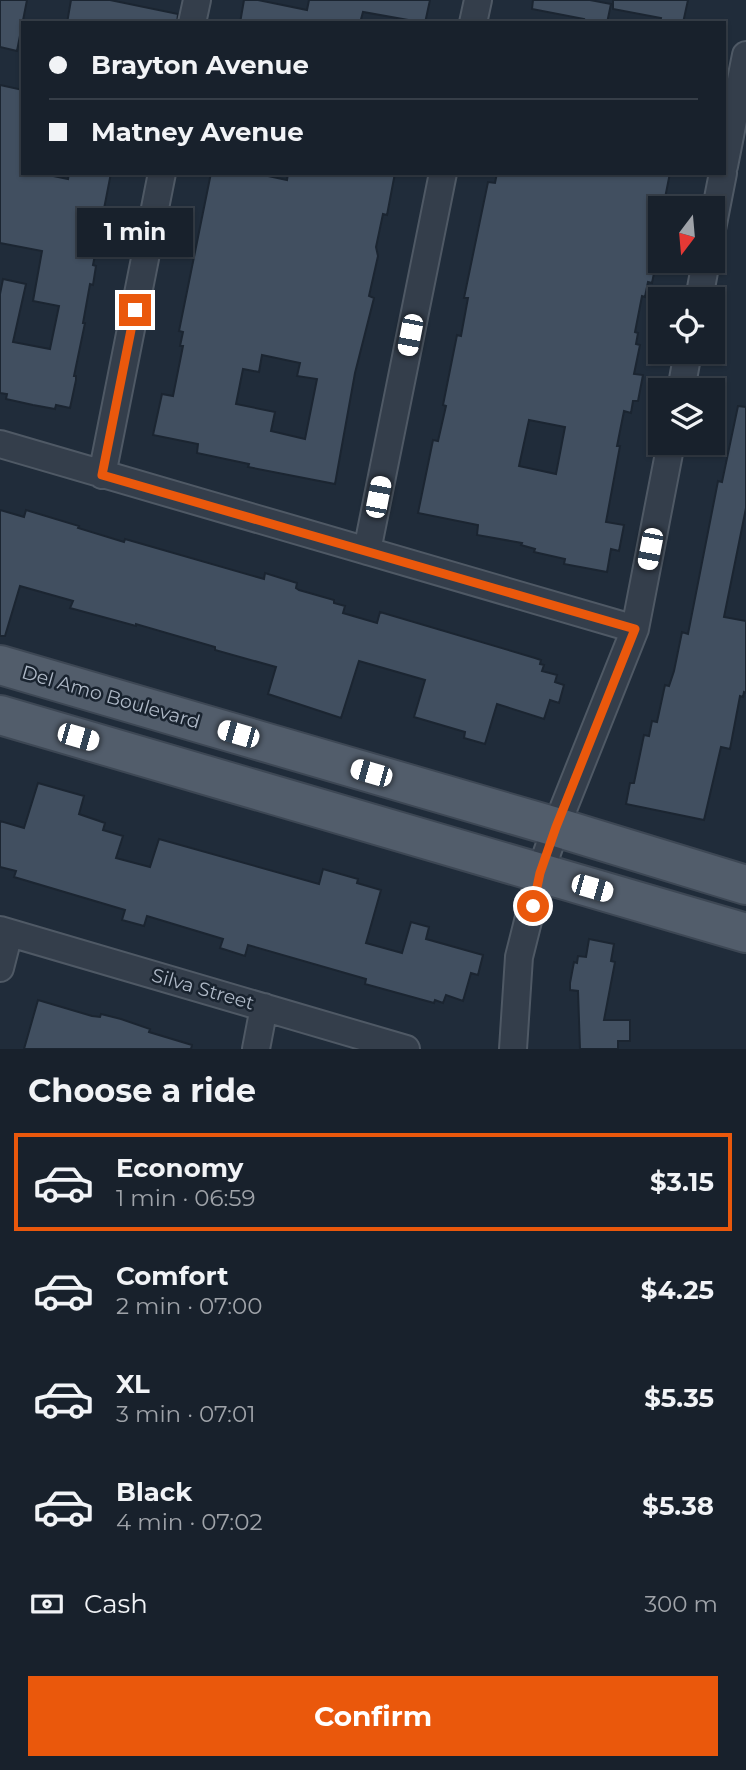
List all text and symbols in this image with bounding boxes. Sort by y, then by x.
text: Brayton Avenue [91,49,309,81]
text: Matney Avenue [91,116,304,148]
north arrow [648,196,724,273]
map controls [648,196,725,455]
callout: 1 min [77,208,193,258]
text: 1 min [104,218,166,246]
button: locate [648,287,725,364]
route end [119,294,151,326]
car [396,312,425,358]
button: layers [648,378,725,455]
car [364,474,393,520]
car [636,526,665,572]
street label: Del Amo Boulevard [19,660,203,734]
car [215,718,262,750]
car [55,721,102,753]
car [348,757,395,789]
car [569,872,616,904]
route start [517,890,549,922]
street label: Silva Street [149,963,257,1015]
text: Choose a ride [28,1071,256,1110]
icon: car [32,1151,95,1214]
text: Economy [116,1152,243,1184]
text: $3.15 [650,1166,714,1198]
text: 1 min · 06:59 [116,1184,255,1212]
icon: car [32,1259,95,1322]
text: Comfort [116,1260,228,1292]
text: $4.25 [641,1274,714,1306]
text: 2 min · 07:00 [116,1292,263,1320]
icon: car [32,1367,95,1430]
text: XL [116,1368,150,1400]
text: $5.35 [644,1382,714,1414]
text: 3 min · 07:01 [116,1400,256,1428]
icon: car [32,1475,95,1538]
text: Black [116,1476,192,1508]
text: $5.38 [642,1490,714,1522]
text: 4 min · 07:02 [116,1508,263,1536]
icon: cash [28,1585,66,1623]
text: Cash [84,1588,148,1620]
text: 300 m [644,1590,718,1618]
button: Confirm [28,1676,718,1756]

